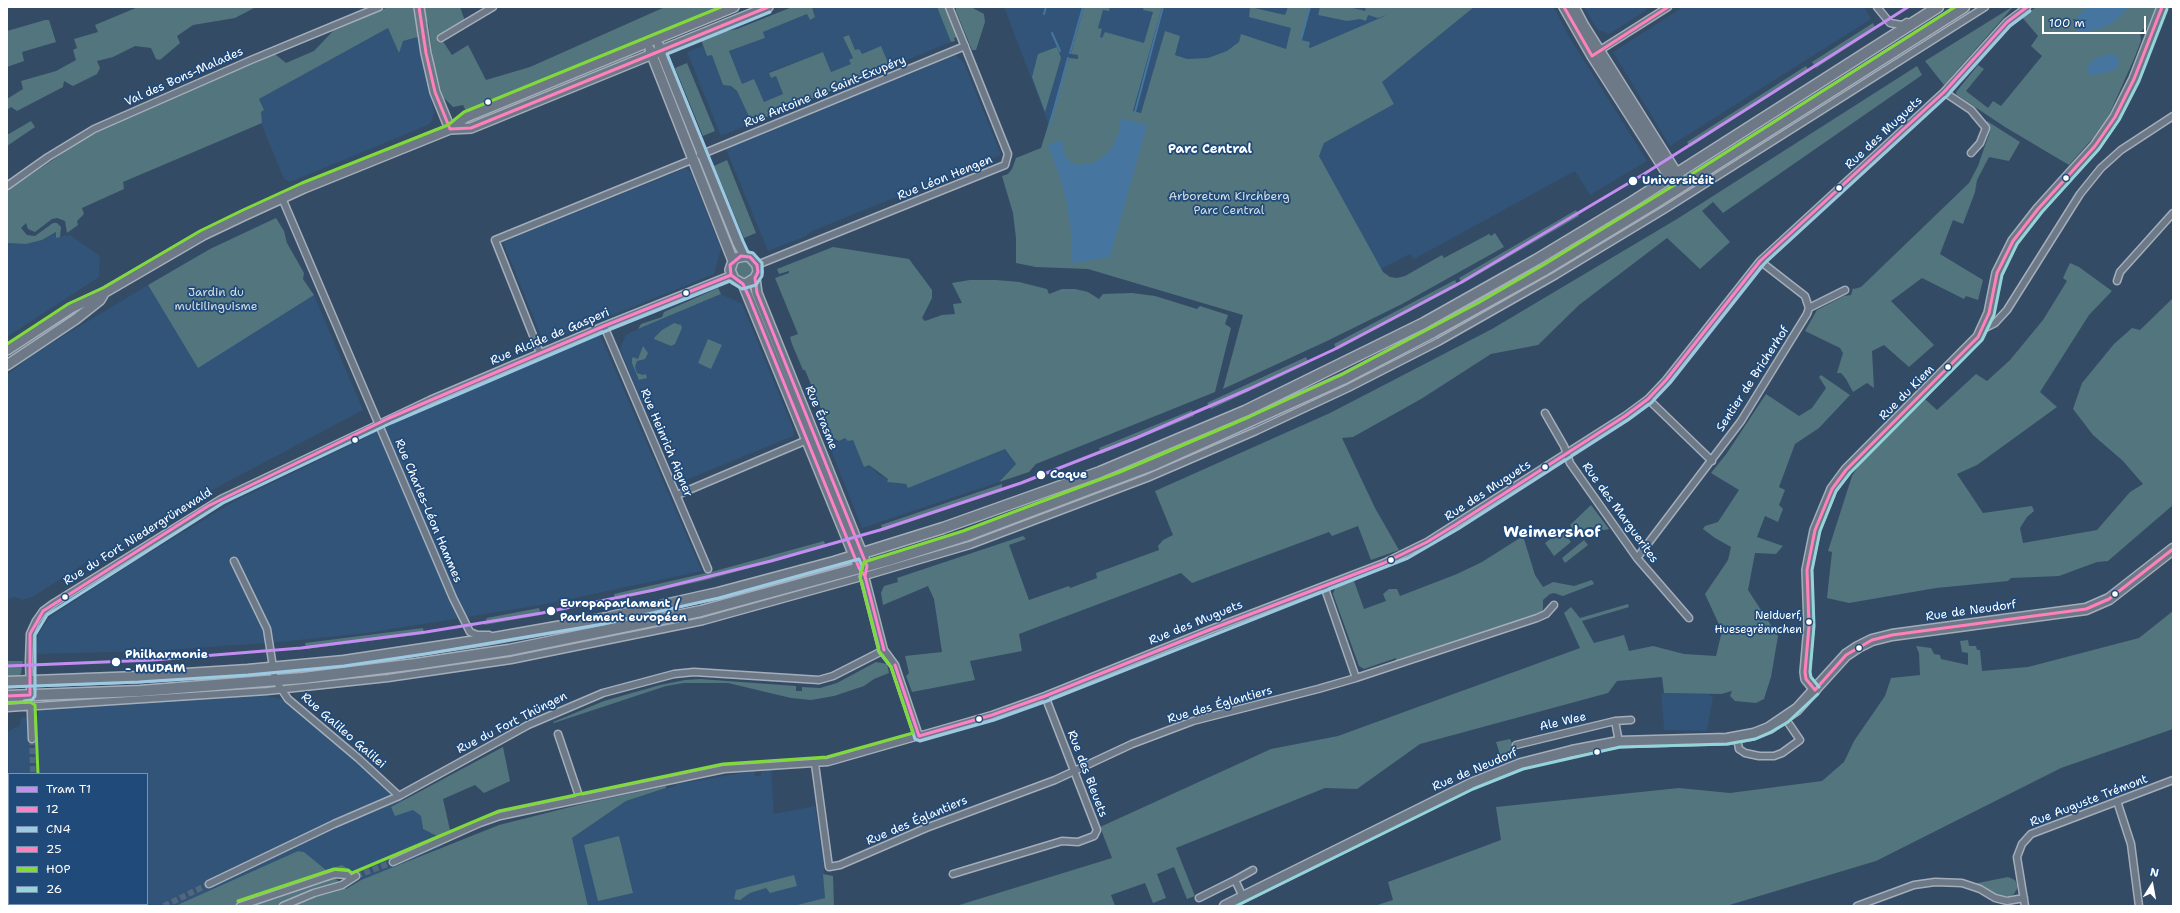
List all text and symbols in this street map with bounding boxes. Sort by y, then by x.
scale bar [2044,8,2148,34]
text: 100 m [2049,15,2085,31]
street label: Val des Bons-Malades [122,44,246,110]
street label: Rue Antoine de Saint-Exupéry [742,53,908,131]
street label: Rue des Muguets [1842,94,1926,172]
unlabelled marker [483,97,493,107]
district label: Parc Central [1168,142,1252,158]
street label: Rue Léon Hengen [895,152,995,204]
unlabelled marker [2061,173,2071,183]
place label: Universitéit [1642,174,1714,188]
marker: Universitéit [1627,175,1639,187]
unlabelled marker [1834,183,1844,193]
park label: Arboretum Kirchberg Parc Central [1168,190,1290,218]
park label: Jardin du multilinguisme [174,286,258,314]
unlabelled marker [681,288,691,298]
street label: Rue Alcide de Gasperi [488,305,612,369]
street label: Sentier de Bricherhof [1714,324,1792,434]
street label: Rue du Kiem [1876,362,1938,424]
unlabelled marker [1943,362,1953,372]
street label: Rue Érasme [802,384,840,452]
street label: Rue Heinrich Aigner [637,387,695,499]
unlabelled marker [350,435,360,445]
street label: Rue Charles-Léon Hammes [391,437,465,585]
street label: Rue des Muguets [1442,458,1534,524]
street label: Rue des Marguerites [1579,460,1661,566]
unlabelled marker [1540,462,1550,472]
place label: Coque [1050,468,1087,482]
marker: Coque [1035,469,1047,481]
street label: Rue du Fort Niedergrünewald [61,485,215,589]
district label: Weimershof [1503,523,1601,543]
unlabelled marker [1386,555,1396,565]
unlabelled marker [2110,589,2120,599]
unlabelled marker [60,592,70,602]
place label: Europaparlament / Parlement européen [560,597,687,625]
street label: Rue des Muguets [1147,598,1245,648]
street label: Rue de Neudorf [1925,598,2017,624]
marker: Europaparlament / Parlement européen [545,605,557,617]
place label: Neiduerf, Huesegrënnchen [1715,609,1802,635]
marker: Neiduerf, Huesegrënnchen [1804,617,1814,627]
unlabelled marker [1854,643,1864,653]
place label: Philharmonie - MUDAM [125,648,208,676]
marker: Philharmonie - MUDAM [110,656,122,668]
street label: Rue des Églantiers [1166,683,1274,727]
street label: Rue du Fort Thüngen [454,689,570,757]
street label: Rue Galileo Galilei [298,690,388,772]
street label: Ale Wee [1538,710,1588,734]
unlabelled marker [974,714,984,724]
street label: Rue des Bleuets [1064,728,1110,820]
street label: Rue de Neudorf [1430,746,1520,794]
unlabelled marker [1592,747,1602,757]
street label: Rue Auguste Trémont [2028,772,2150,830]
legend [8,773,148,905]
text: Tram T1 [46,781,91,797]
street label: Rue des Églantiers [864,793,970,849]
text: 12 [46,801,59,817]
text: CN4 [46,821,71,837]
text: 25 [46,841,62,857]
text: HOP [46,861,70,877]
north arrow [2132,865,2172,905]
text: N [2149,865,2160,881]
text: 26 [46,881,62,897]

